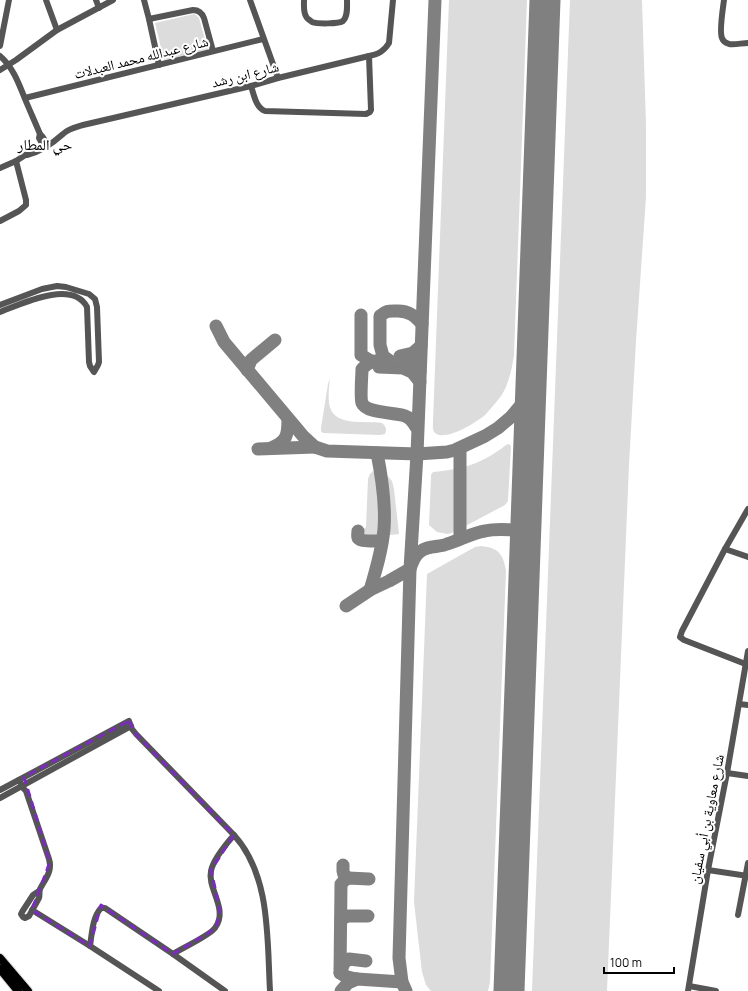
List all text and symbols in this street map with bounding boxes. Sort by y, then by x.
street label: شارع عبدالله محمد العبدلات [72,31,210,84]
street label: شارع ابن رشد [209,56,281,93]
district label: حي المطار [17,134,73,156]
street label: شارع معاوية بن أبي سفيان [684,753,730,886]
scale bar [604,949,674,975]
text: 100 m [610,954,642,971]

